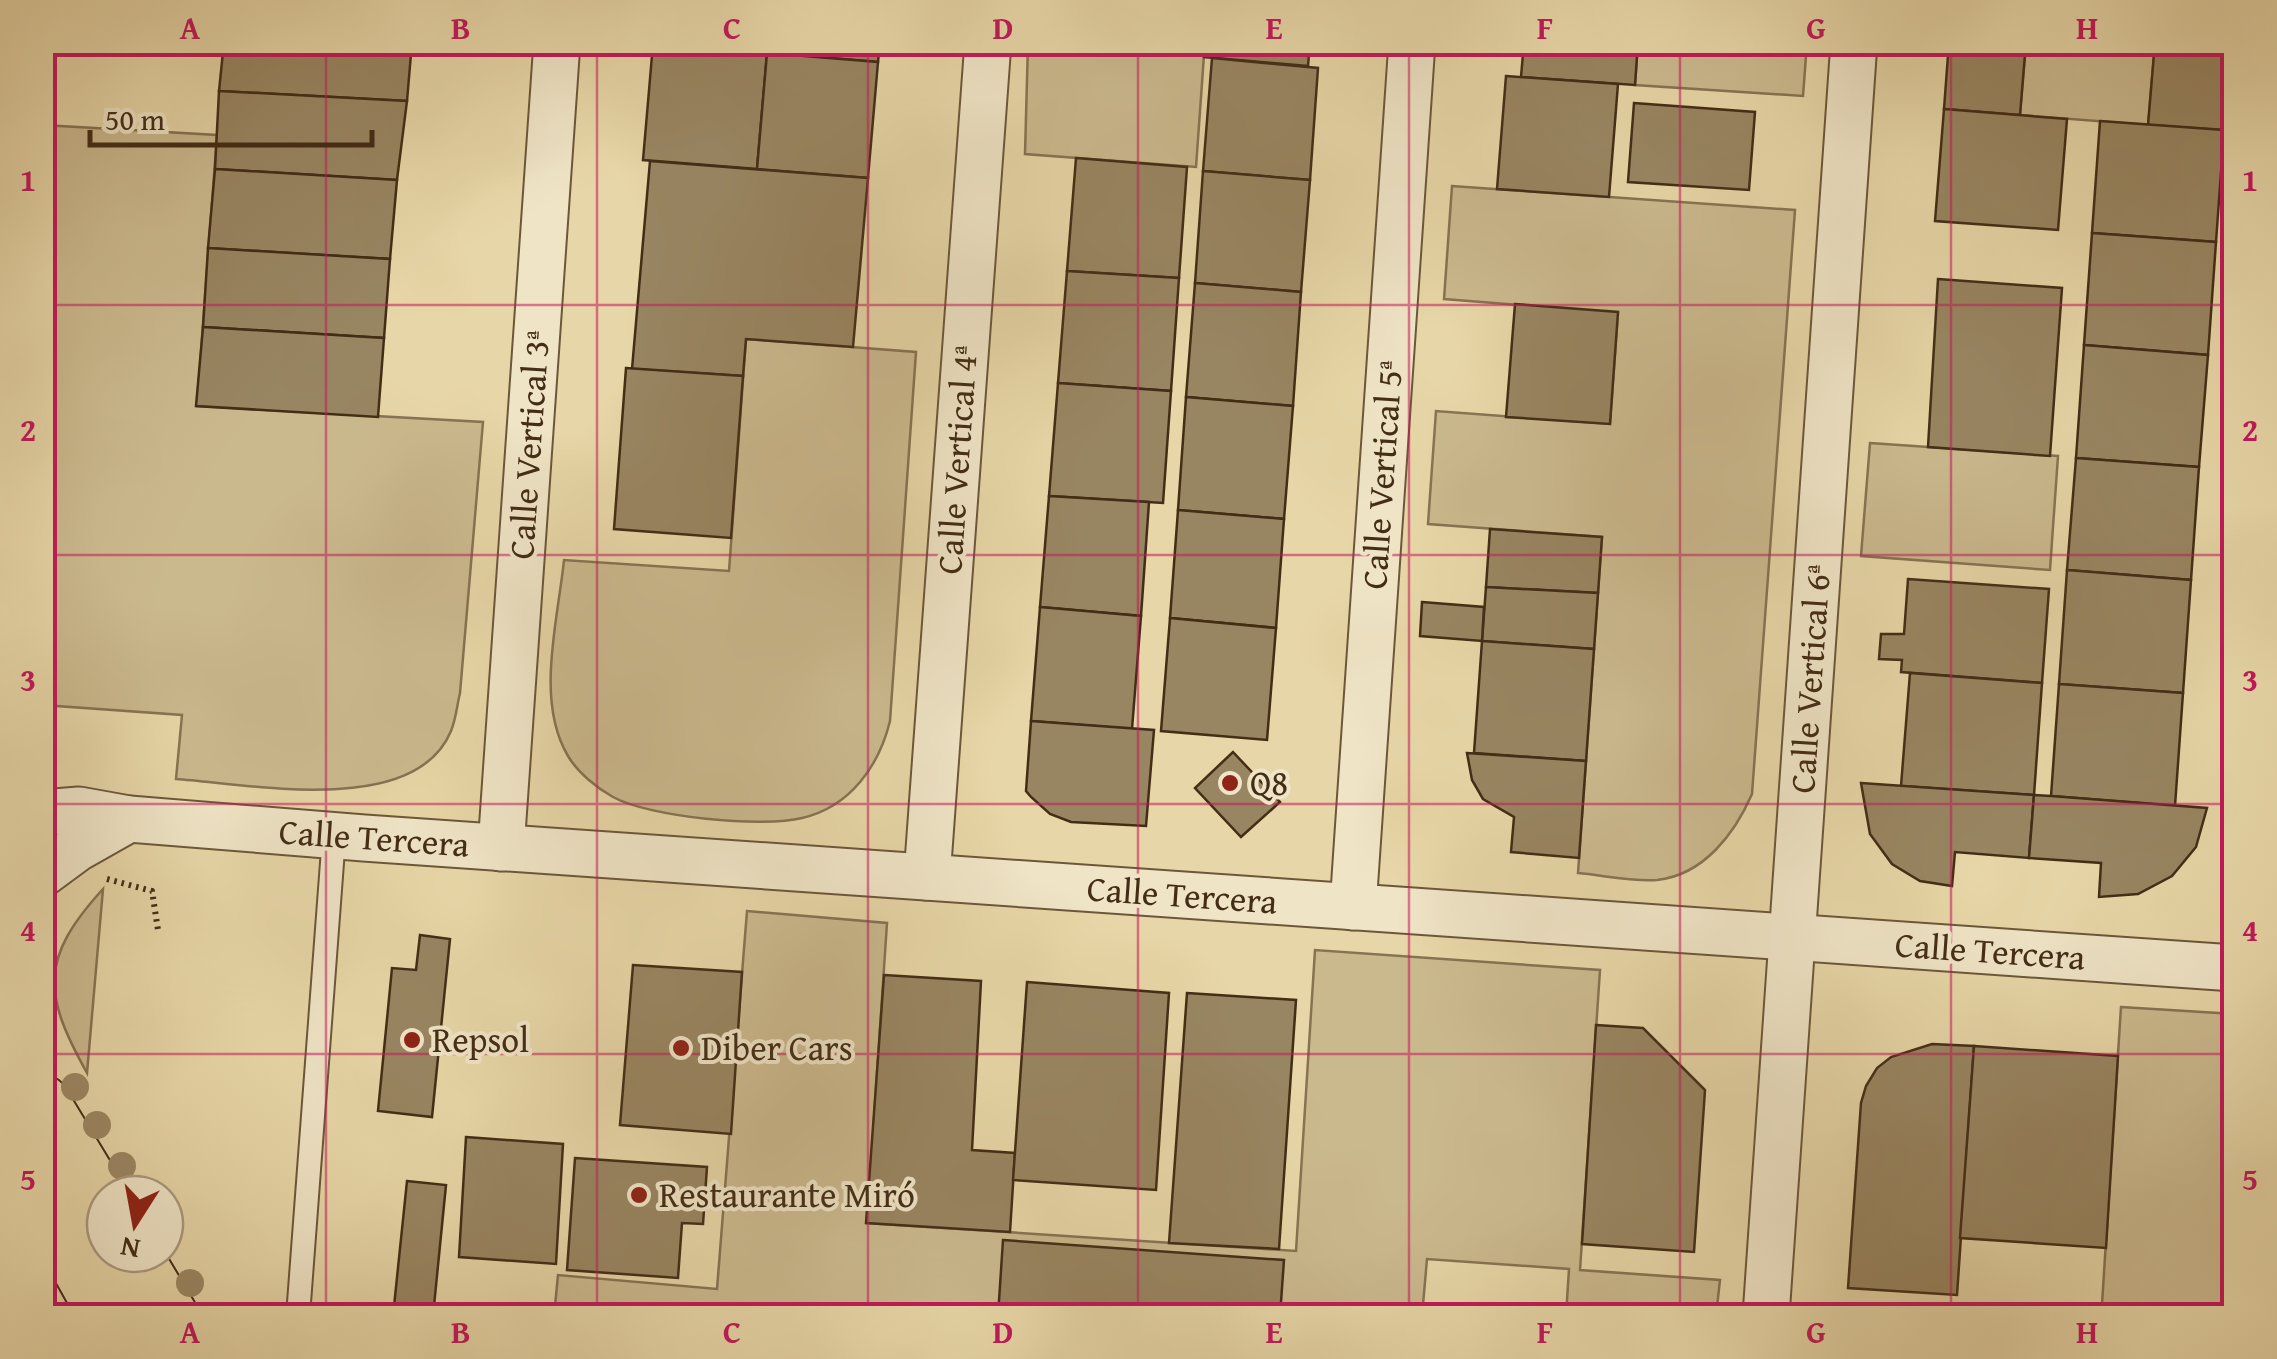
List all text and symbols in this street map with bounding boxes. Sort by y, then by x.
text: A [180,4,201,51]
text: B [451,4,471,51]
text: C [723,4,741,51]
text: D [993,4,1013,51]
text: E [1265,4,1283,51]
text: F [1537,4,1553,51]
text: G [1806,4,1826,51]
text: H [2076,4,2098,51]
scale bar [90,85,372,147]
text: 50 m [105,97,165,141]
text: 1 [20,156,36,203]
text: 1 [2242,156,2258,203]
street label: Calle Vertical 3ª [495,329,562,561]
street label: Calle Vertical 4ª [923,344,990,576]
street label: Calle Vertical 5ª [1348,359,1415,591]
text: 2 [20,406,36,453]
text: 2 [2242,406,2258,453]
street label: Calle Vertical 6ª [1776,563,1843,795]
text: 3 [20,656,36,703]
text: 3 [2242,656,2258,703]
place label: Q8 [1250,757,1288,808]
marker: Q8 [1219,772,1241,794]
street label: Calle Tercera [277,805,471,870]
street label: Calle Tercera [1085,862,1279,927]
text: 4 [20,906,36,953]
text: 4 [2242,906,2258,953]
street label: Calle Tercera [1893,918,2087,983]
place label: Repsol [432,1014,529,1065]
place label: Diber Cars [701,1022,853,1073]
marker: Repsol [401,1029,423,1051]
marker: Diber Cars [670,1037,692,1059]
text: 5 [20,1155,36,1202]
text: 5 [2242,1155,2258,1202]
place label: Restaurante Miró [659,1169,915,1220]
north arrow [85,1174,185,1274]
marker: Restaurante Miró [628,1184,650,1206]
text: N [117,1227,143,1271]
text: A [180,1308,201,1355]
text: B [451,1308,471,1355]
text: C [723,1308,741,1355]
text: D [993,1308,1013,1355]
text: E [1265,1308,1283,1355]
text: F [1537,1308,1553,1355]
text: G [1806,1308,1826,1355]
text: H [2076,1308,2098,1355]

